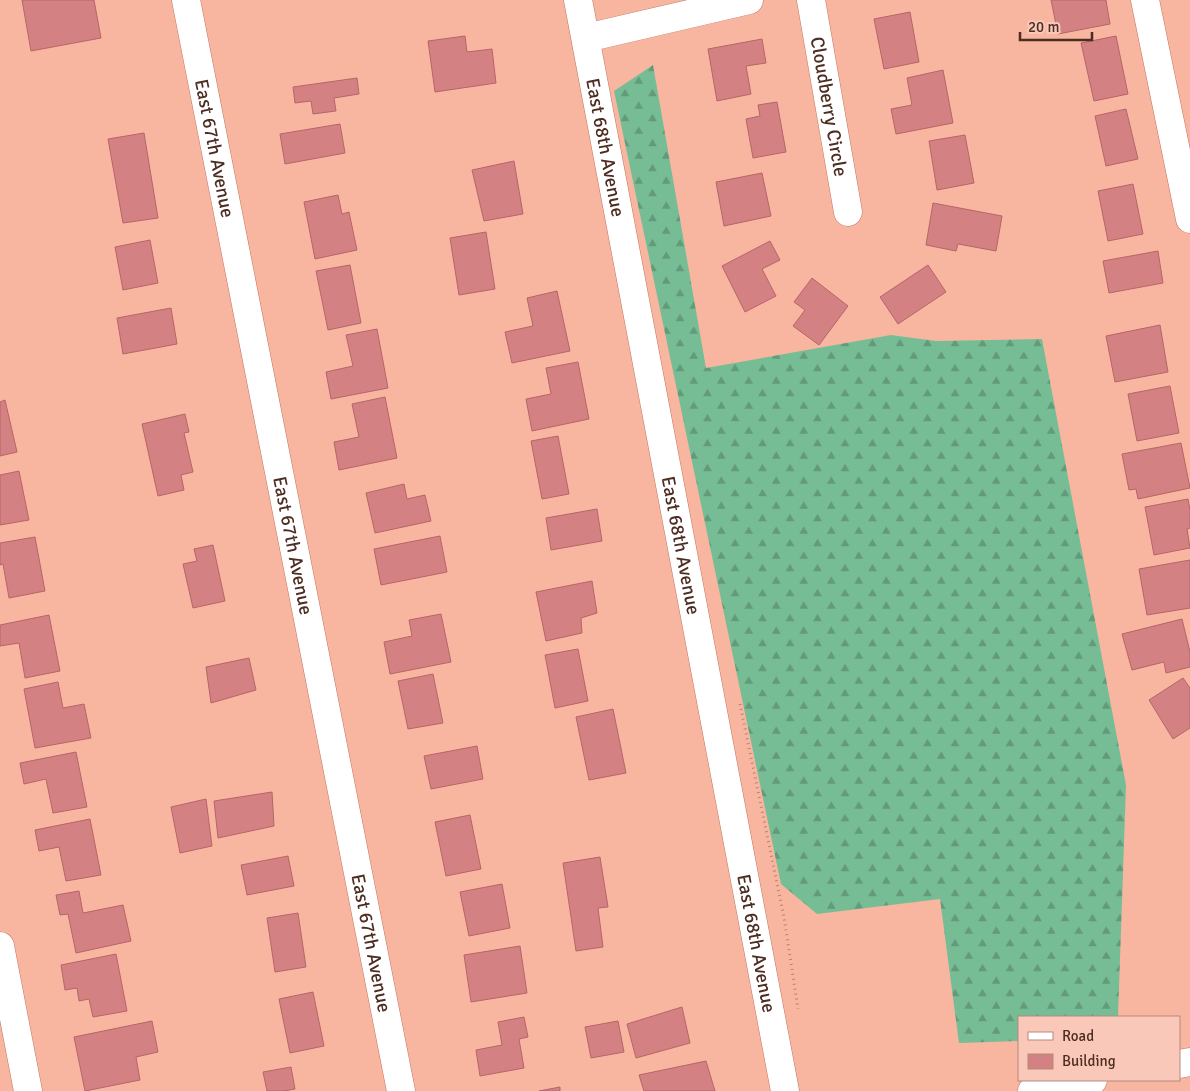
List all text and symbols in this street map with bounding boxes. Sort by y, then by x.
scale bar [1020,10,1092,42]
text: 20 m [1028,18,1059,36]
street label: Cloudberry Circle [805,35,853,178]
street label: East 68th Avenue [580,76,630,219]
street label: East 67th Avenue [189,77,240,220]
street label: East 67th Avenue [267,474,318,617]
street label: East 68th Avenue [656,474,705,617]
street label: East 67th Avenue [345,872,396,1014]
street label: East 68th Avenue [731,872,781,1015]
legend [1018,1016,1180,1081]
text: Road [1062,1027,1094,1045]
text: Building [1062,1052,1116,1070]

